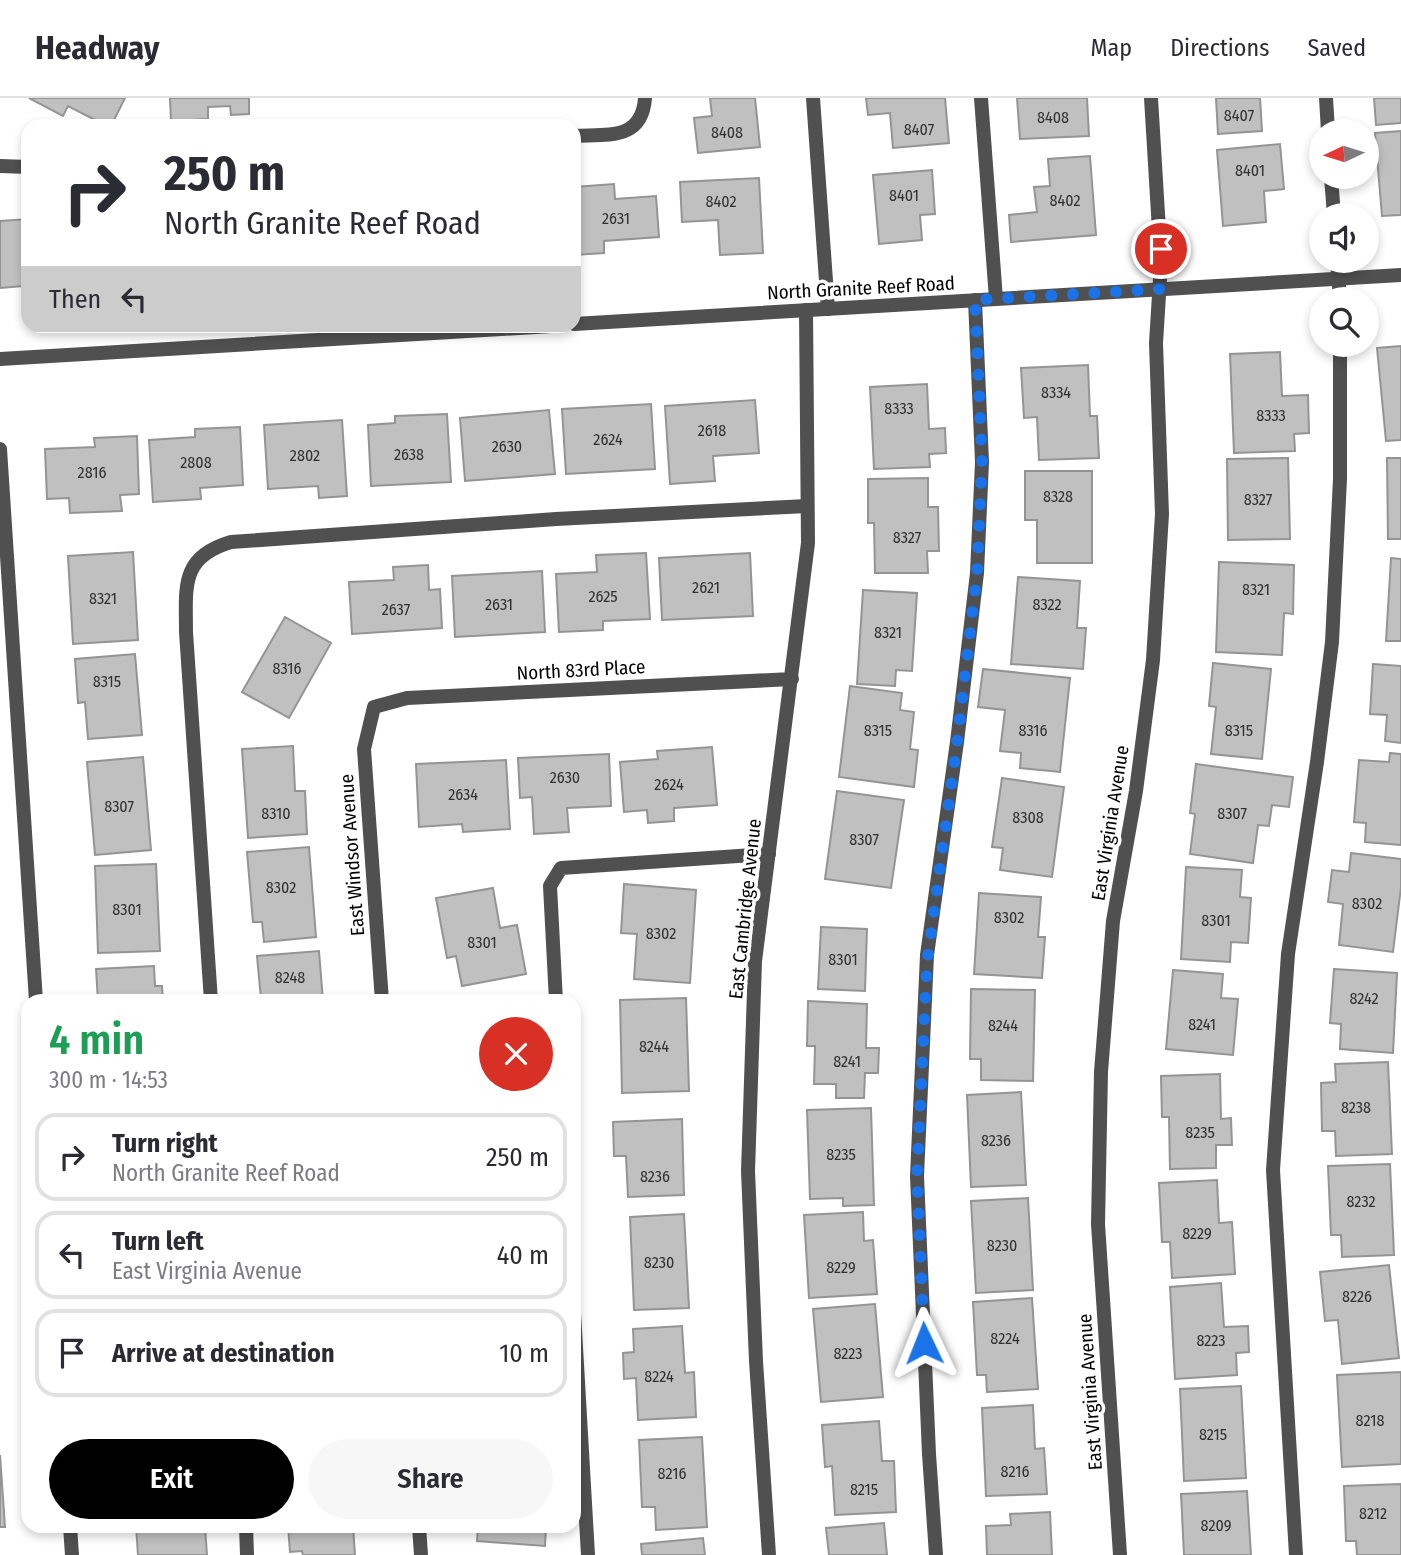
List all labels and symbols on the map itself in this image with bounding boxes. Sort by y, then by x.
house number: 8407 [1224,106,1255,125]
house number: 8408 [1037,108,1069,127]
north arrow [1309,119,1379,189]
house number: 8407 [904,120,935,139]
house number: 8408 [711,123,743,142]
house number: 8401 [1235,161,1265,180]
house number: 8401 [889,186,919,205]
house number: 8402 [1050,191,1080,210]
house number: 8402 [706,192,736,211]
house number: 2631 [602,209,630,228]
pin [1131,219,1191,279]
street label: North Granite Reef Road [766,272,956,304]
house number: 8334 [1041,383,1071,402]
house number: 8333 [884,399,914,418]
house number: 8333 [1256,406,1286,425]
house number: 2618 [698,421,726,440]
house number: 2624 [593,430,623,449]
house number: 2630 [492,437,522,456]
house number: 2638 [394,445,424,464]
house number: 2802 [290,446,320,465]
house number: 2808 [180,453,212,472]
house number: 2816 [78,463,106,482]
house number: 8328 [1043,487,1073,506]
house number: 8327 [1244,490,1273,509]
house number: 8327 [893,528,922,547]
house number: 2621 [692,578,720,597]
house number: 8321 [1242,580,1270,599]
house number: 2625 [588,587,618,606]
house number: 8321 [89,589,117,608]
house number: 2631 [485,595,513,614]
house number: 8322 [1032,595,1062,614]
house number: 2637 [382,600,411,619]
house number: 8321 [874,623,902,642]
street label: North 83rd Place [516,655,646,685]
house number: 8316 [272,659,302,678]
house number: 8315 [93,672,121,691]
house number: 8315 [864,721,892,740]
house number: 8316 [1018,721,1048,740]
house number: 8315 [1225,721,1253,740]
street label: East Virginia Avenue [1086,744,1134,902]
house number: 2630 [550,768,580,787]
street label: East Windsor Avenue [335,773,369,937]
house number: 2624 [654,775,684,794]
house number: 2634 [448,785,478,804]
house number: 8307 [104,797,134,816]
house number: 8310 [261,804,291,823]
house number: 8307 [1217,804,1247,823]
house number: 8308 [1012,808,1044,827]
street label: East Cambridge Avenue [724,818,766,1000]
house number: 8307 [849,830,879,849]
house number: 8302 [266,878,296,897]
house number: 8302 [1352,894,1382,913]
house number: 8301 [112,900,142,919]
house number: 8302 [994,908,1024,927]
house number: 8301 [1201,911,1231,930]
house number: 8302 [646,924,676,943]
house number: 8301 [467,933,497,952]
house number: 8301 [828,950,858,969]
house number: 8248 [275,968,305,987]
house number: 8242 [1349,989,1379,1008]
house number: 8241 [1188,1015,1216,1034]
house number: 8244 [988,1016,1018,1035]
house number: 8244 [639,1037,669,1056]
house number: 8241 [833,1052,861,1071]
house number: 8238 [1341,1098,1371,1117]
house number: 8235 [1185,1123,1215,1142]
house number: 8236 [981,1131,1011,1150]
house number: 8235 [826,1145,856,1164]
house number: 8236 [640,1167,670,1186]
house number: 8232 [1346,1192,1376,1211]
house number: 8229 [1182,1224,1212,1243]
house number: 8230 [987,1236,1017,1255]
house number: 8230 [644,1253,674,1272]
house number: 8229 [826,1258,856,1277]
house number: 8226 [1342,1287,1372,1306]
position arrow [887,1306,961,1380]
street label: East Virginia Avenue [1073,1313,1107,1471]
house number: 8224 [990,1329,1020,1348]
house number: 8223 [1196,1331,1226,1350]
house number: 8223 [833,1344,863,1363]
house number: 8224 [644,1367,674,1386]
house number: 8218 [1356,1411,1384,1430]
house number: 8215 [1199,1425,1227,1444]
house number: 8216 [1001,1462,1029,1481]
house number: 8216 [658,1464,686,1483]
house number: 8215 [850,1480,878,1499]
house number: 8212 [1359,1504,1387,1523]
house number: 8209 [1201,1516,1232,1535]

